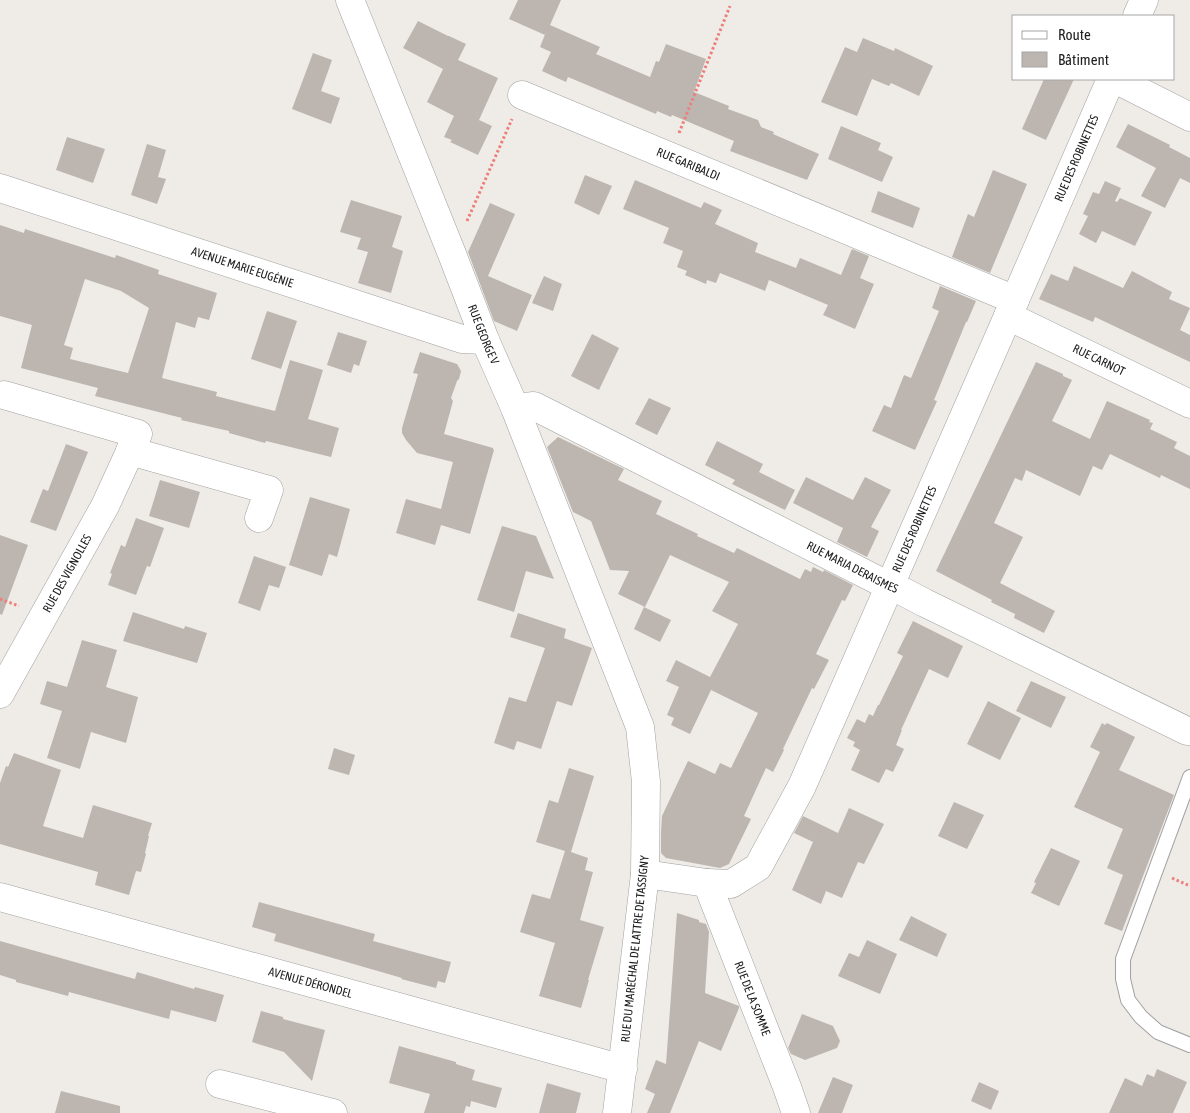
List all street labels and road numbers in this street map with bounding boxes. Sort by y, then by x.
street label: RUE DES ROBINETTES [1052,113,1102,204]
street label: RUE GARIBALDI [654,145,722,183]
street label: AVENUE MARIE EUGÉNIE [190,244,295,290]
street label: RUE GEORGE V [465,302,502,367]
street label: RUE CARNOT [1071,341,1128,379]
street label: RUE DES ROBINETTES [889,484,940,575]
street label: RUE DES VIGNOLLES [40,532,95,615]
street label: RUE MARIA DERAISMES [804,538,900,596]
street label: RUE DU MARÉCHAL DE LATTRE DE TASSIGNY [618,854,652,1043]
street label: RUE DE LA SOMME [731,959,773,1038]
street label: AVENUE DÉRONDEL [267,965,354,1001]

